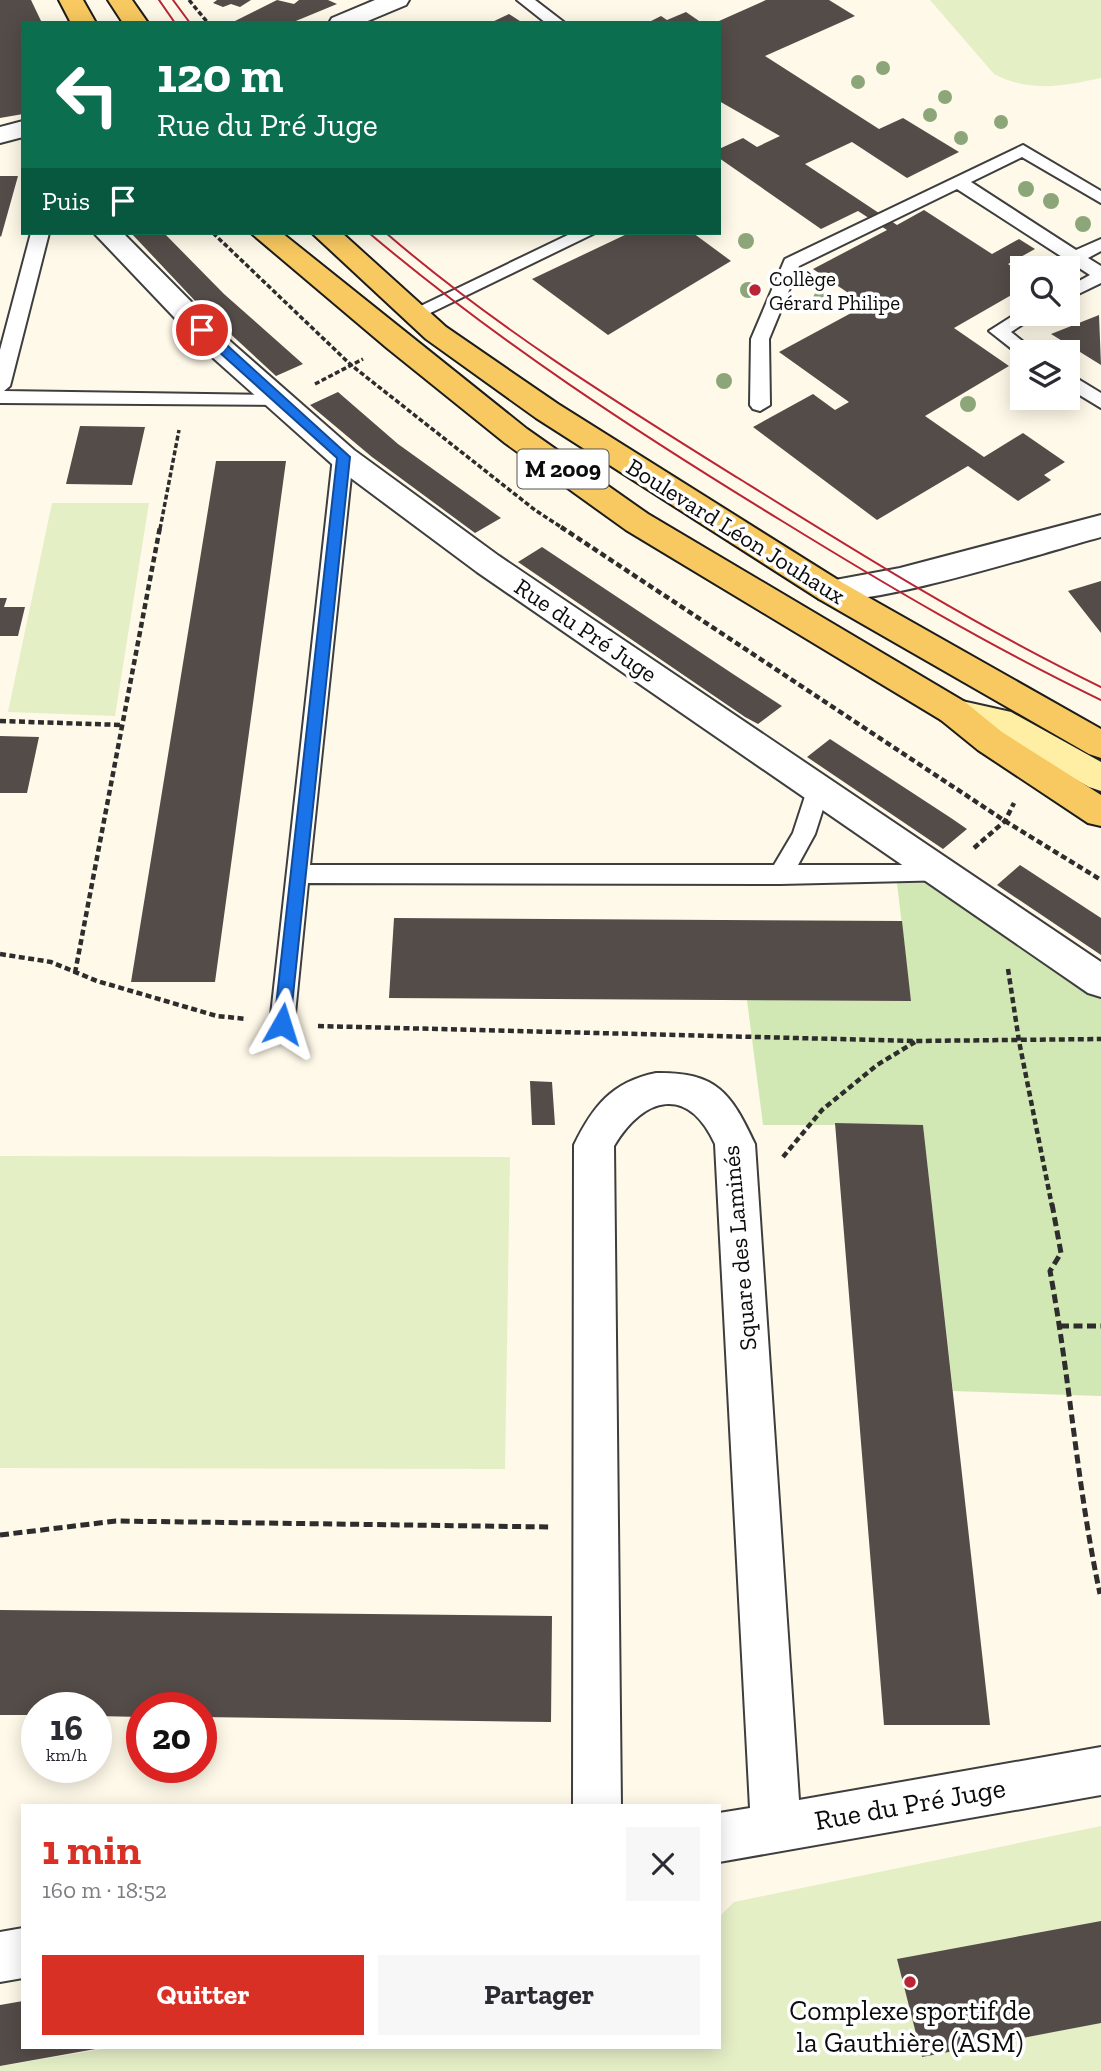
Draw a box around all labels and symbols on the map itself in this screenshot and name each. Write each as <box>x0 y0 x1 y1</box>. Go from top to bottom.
place label: Collège Gérard Philipe <box>769 266 900 315</box>
marker: Collège Gérard Philipe <box>747 282 763 298</box>
pin <box>172 300 232 360</box>
road number: M 2009 <box>518 449 608 489</box>
street label: Boulevard Léon Jouhaux <box>621 452 851 610</box>
street label: Rue du Pré Juge <box>509 572 663 688</box>
position arrow <box>245 987 319 1061</box>
street label: Square des Laminés <box>716 1144 762 1352</box>
speed limit sign: 20 <box>126 1692 217 1783</box>
street label: Rue du Pré Juge <box>812 1771 1008 1837</box>
marker: Complexe sportif de la Gauthière (ASM) <box>902 1974 918 1990</box>
place label: Complexe sportif de la Gauthière (ASM) <box>789 1994 1031 2059</box>

